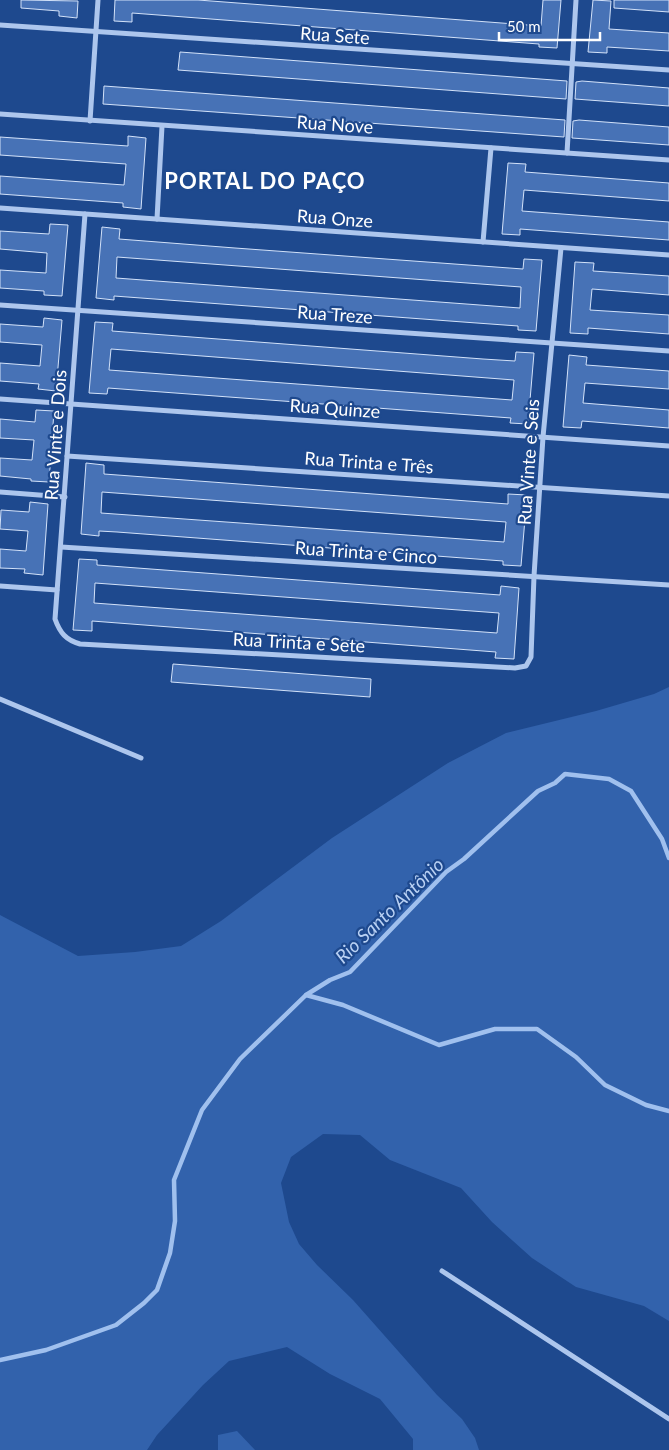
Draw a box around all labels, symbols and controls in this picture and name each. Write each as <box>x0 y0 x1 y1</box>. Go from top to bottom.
scale bar <box>499 10 600 42</box>
text: 50 m <box>507 17 541 35</box>
street label: Rua Sete <box>300 22 370 48</box>
street label: Rua Nove <box>296 110 374 138</box>
district label: PORTAL DO PAÇO <box>164 167 366 194</box>
street label: Rua Onze <box>296 204 374 232</box>
street label: Rua Treze <box>296 300 374 328</box>
street label: Rua Vinte e Dois <box>39 369 71 501</box>
street label: Rua Quinze <box>289 394 381 422</box>
street label: Rua Vinte e Seis <box>513 398 543 526</box>
street label: Rua Trinta e Três <box>304 447 434 477</box>
street label: Rua Trinta e Cinco <box>294 536 438 568</box>
street label: Rua Trinta e Sete <box>232 628 366 656</box>
water label: Rio Santo Antônio <box>330 852 448 968</box>

